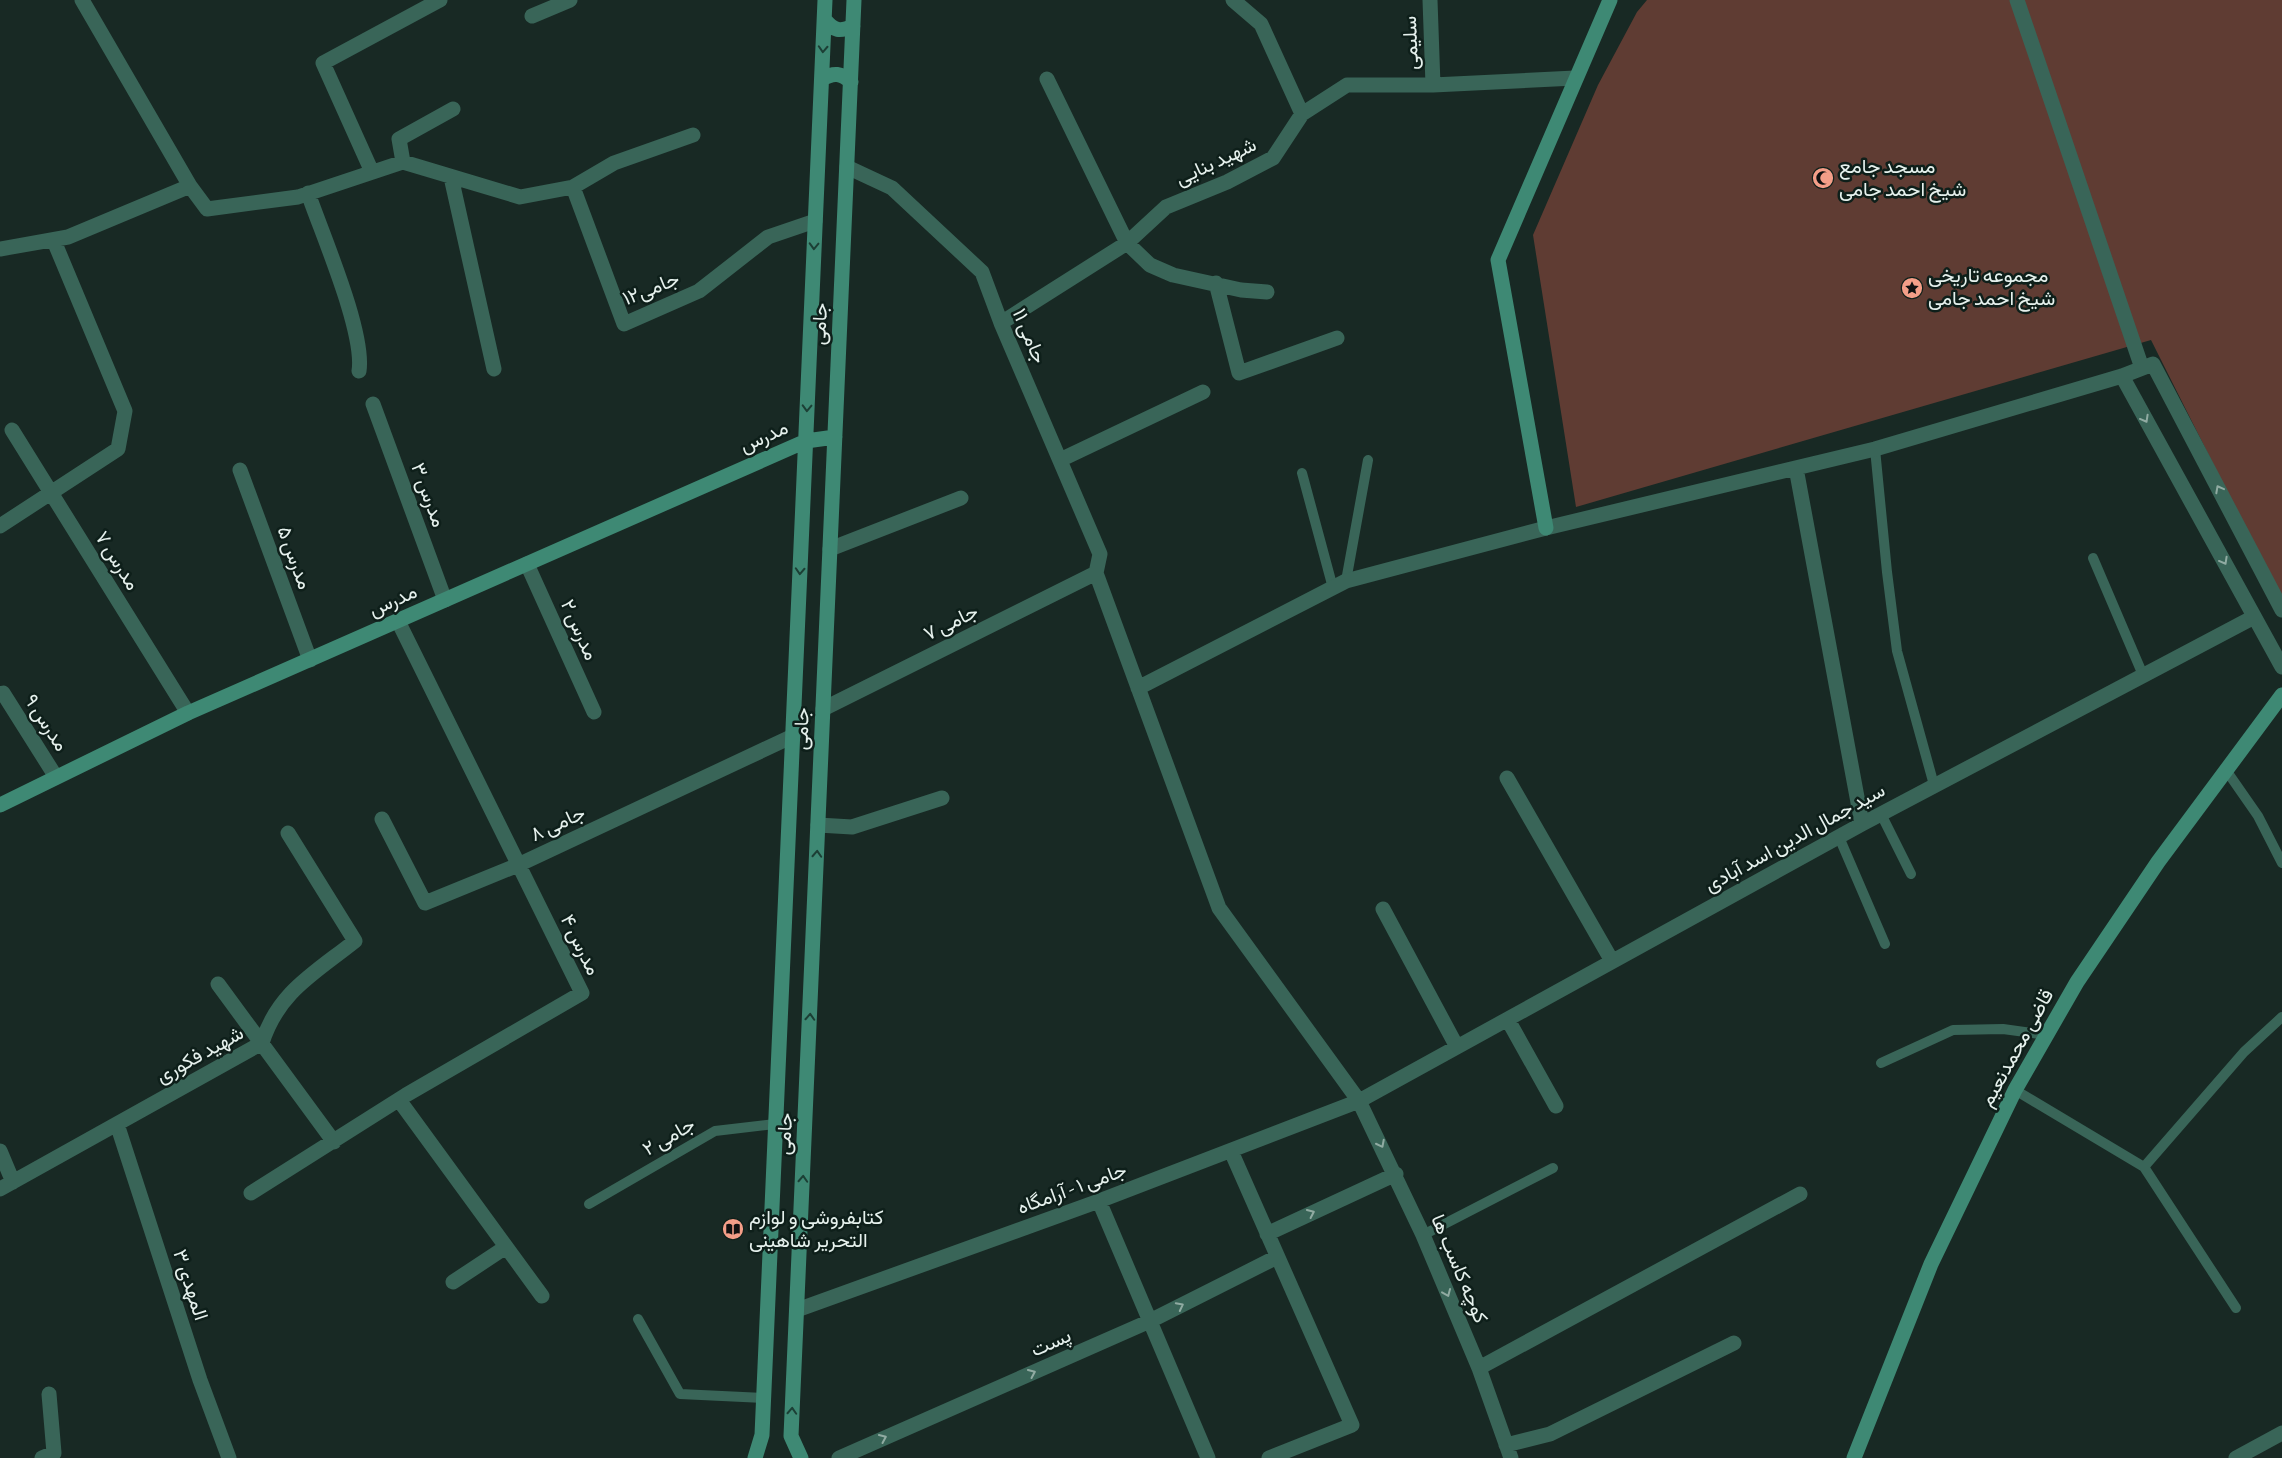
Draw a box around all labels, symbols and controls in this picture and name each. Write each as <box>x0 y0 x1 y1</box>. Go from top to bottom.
street label: سلیمی <box>1400 16 1423 70</box>
one-way arrow <box>818 45 829 53</box>
street label: شهید بنایی <box>1172 135 1260 191</box>
place label: مسجد جامع شیخ احمد جامی <box>1839 157 1966 203</box>
mosque icon: مسجد جامع شیخ احمد جامی <box>1811 166 1835 190</box>
one-way arrow <box>809 242 820 250</box>
place label: مجموعه تاریخی شیخ احمد جامی <box>1928 266 2055 312</box>
street label: جامی۱۲ <box>620 269 682 310</box>
place icon: مجموعه تاریخی شیخ احمد جامی <box>1900 276 1924 300</box>
street label: جامی <box>809 302 832 346</box>
street label: جامی ۱۱ <box>1008 306 1049 367</box>
one-way arrow <box>802 405 813 413</box>
one-way arrow <box>2139 413 2149 422</box>
street label: مدرس <box>737 418 792 458</box>
street label: مدرس ۳ <box>405 460 449 530</box>
one-way arrow <box>2215 486 2225 495</box>
street label: مدرس ۵ <box>272 524 315 593</box>
street label: مدرس ۷ <box>90 528 143 595</box>
one-way arrow <box>2217 556 2227 565</box>
one-way arrow <box>795 567 805 575</box>
street label: مدرس <box>366 582 421 622</box>
street label: مدرس ۲ <box>555 597 601 664</box>
street label: جامی ۷ <box>921 601 982 646</box>
street label: مدرس ۹ <box>19 691 72 756</box>
street label: جامی <box>791 707 814 751</box>
street label: سید جمال الدین اسد آبادی <box>1701 779 1889 897</box>
street label: جامی ۸ <box>528 803 589 846</box>
one-way arrow <box>812 850 822 858</box>
street label: مدرس ۴ <box>555 911 603 979</box>
street label: قاضی محمدنعیم <box>1977 986 2059 1111</box>
one-way arrow <box>804 1012 815 1020</box>
street label: شهید فکوری <box>153 1023 248 1089</box>
street label: جامی <box>774 1112 797 1156</box>
street label: جامی ۲ <box>640 1114 699 1161</box>
one-way arrow <box>1375 1139 1385 1148</box>
street label: جامی ۱ - آرامگاه <box>1014 1159 1130 1220</box>
one-way arrow <box>797 1175 808 1183</box>
place label: کتابفروشی و لوازم التحریر شاهینی <box>749 1208 884 1253</box>
one-way arrow <box>1306 1209 1315 1219</box>
street label: کوچه کاسب ها <box>1424 1212 1491 1327</box>
library icon: کتابفروشی و لوازم التحریر شاهینی <box>721 1217 745 1241</box>
street label: المهدی ۳ <box>167 1247 211 1323</box>
one-way arrow <box>1441 1288 1452 1297</box>
one-way arrow <box>1175 1302 1184 1312</box>
street label: پست <box>1028 1325 1075 1363</box>
one-way arrow <box>1027 1369 1036 1380</box>
one-way arrow <box>787 1407 798 1415</box>
one-way arrow <box>878 1434 887 1445</box>

